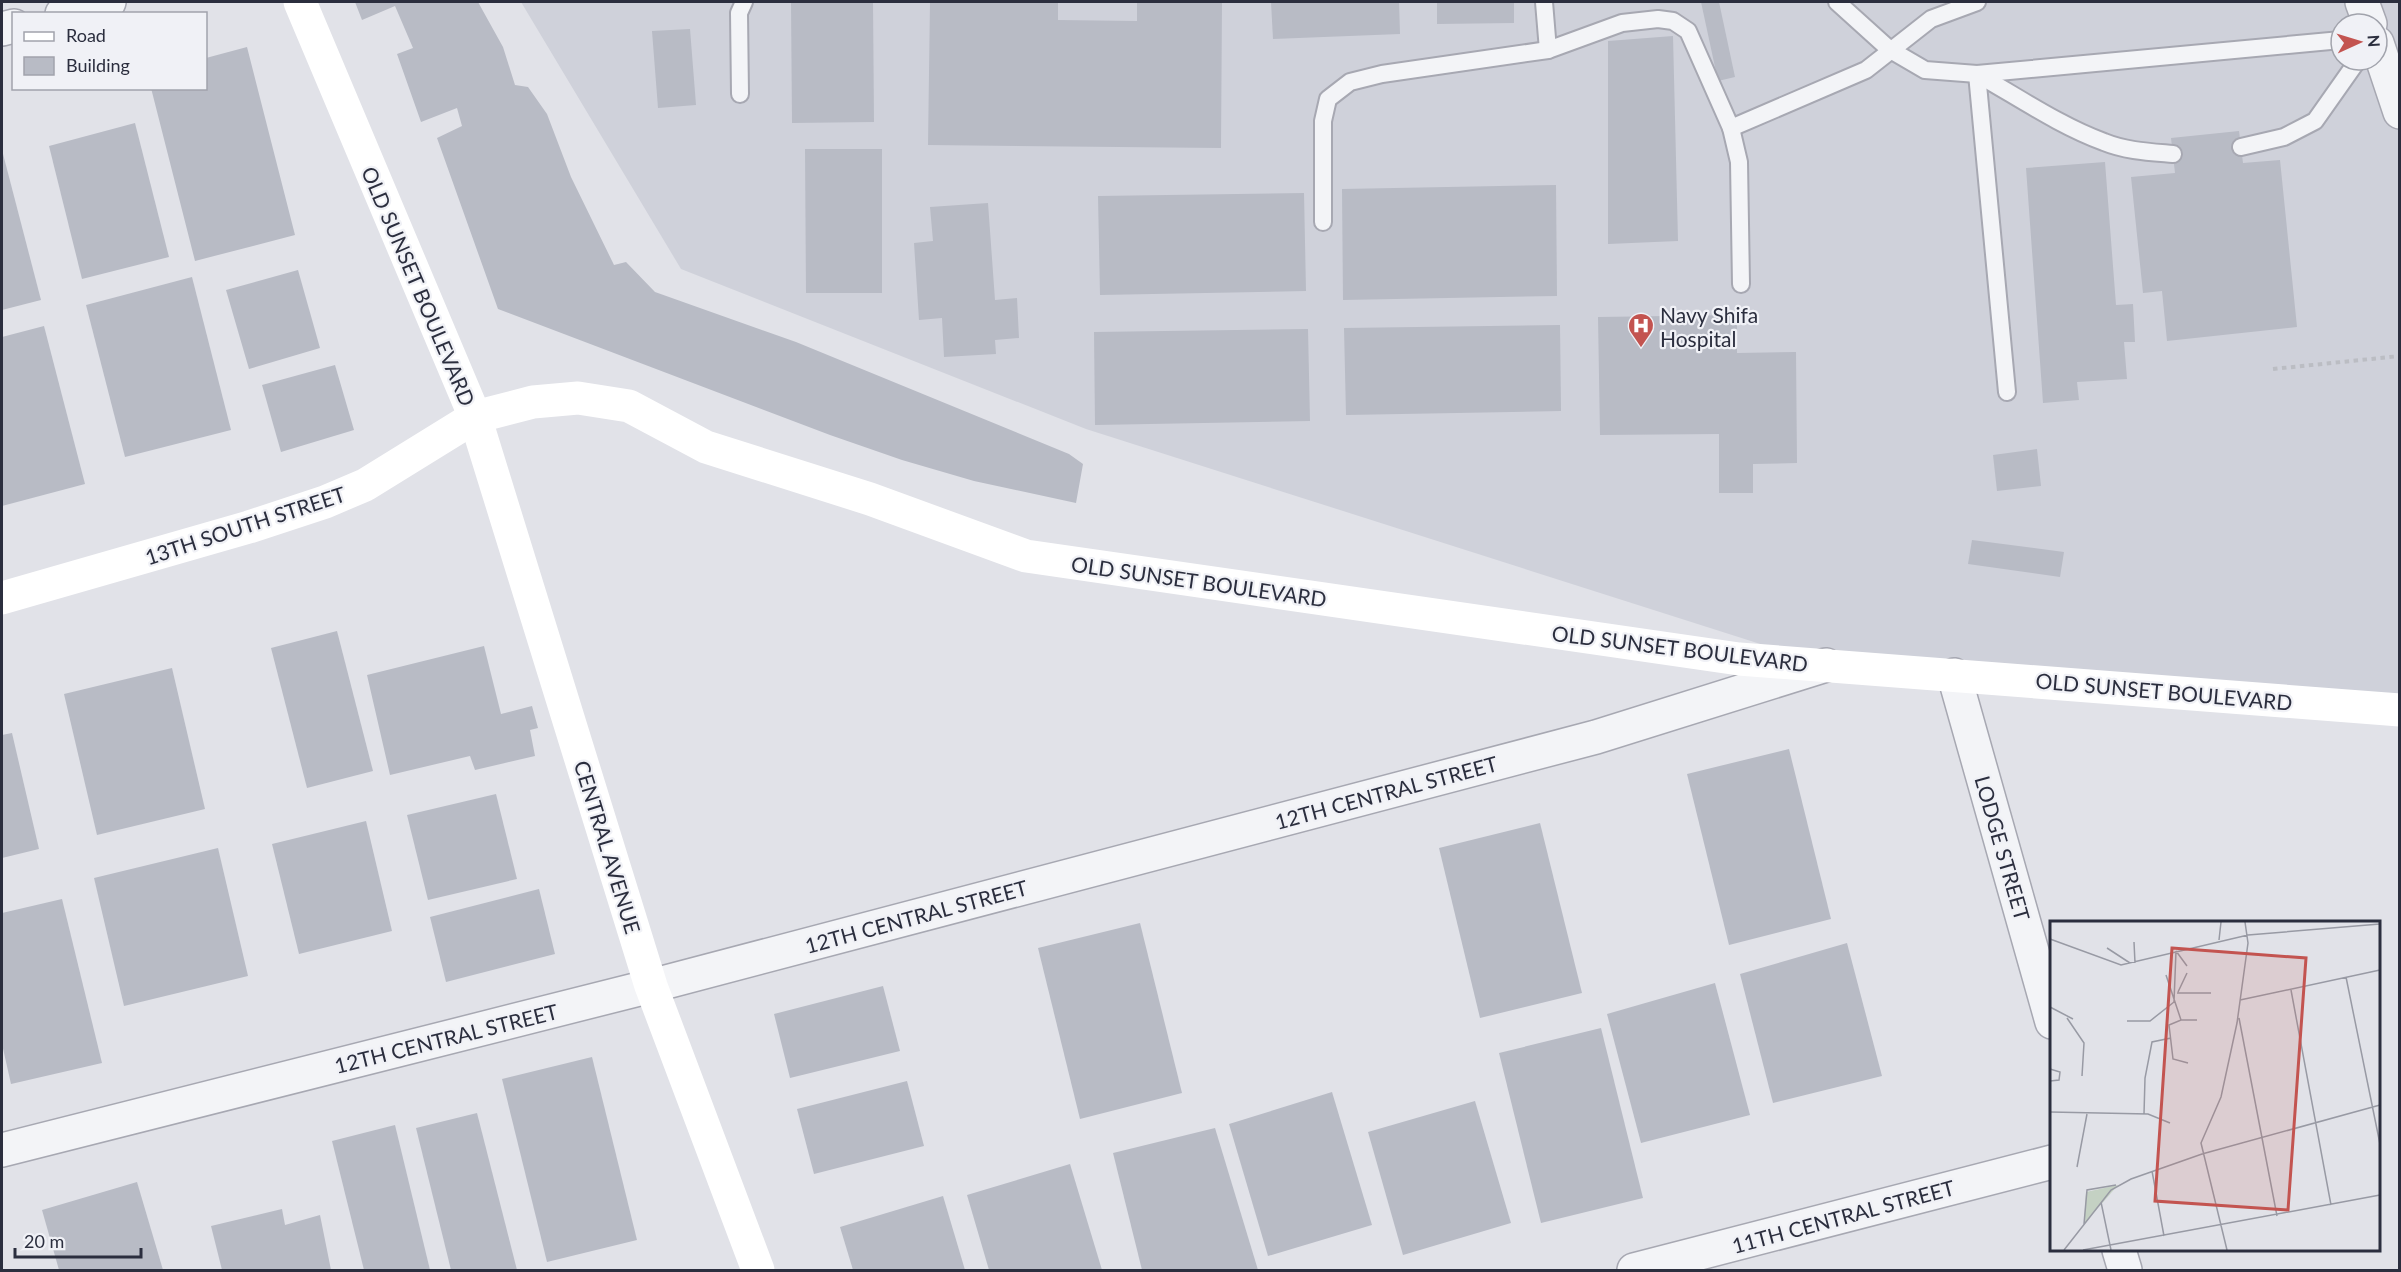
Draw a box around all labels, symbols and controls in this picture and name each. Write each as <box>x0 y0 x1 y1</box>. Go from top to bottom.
legend <box>12 12 207 90</box>
north arrow <box>2329 12 2389 72</box>
text: Road <box>66 24 106 46</box>
text: N <box>2365 34 2384 48</box>
text: Building <box>66 54 130 76</box>
street label: OLD SUNSET BOULEVARD <box>357 163 481 409</box>
place label: Navy Shifa Hospital <box>1660 302 1758 351</box>
hospital icon: Navy Shifa Hospital <box>1626 311 1656 349</box>
street label: 13TH SOUTH STREET <box>142 481 349 569</box>
street label: OLD SUNSET BOULEVARD <box>1070 551 1328 611</box>
street label: OLD SUNSET BOULEVARD <box>1551 620 1809 676</box>
street label: OLD SUNSET BOULEVARD <box>2035 667 2293 715</box>
street label: 12TH CENTRAL STREET <box>1272 750 1501 834</box>
street label: CENTRAL AVENUE <box>570 757 646 937</box>
street label: LODGE STREET <box>1970 773 2036 924</box>
street label: 12TH CENTRAL STREET <box>802 874 1031 958</box>
inset map <box>2050 921 2380 1251</box>
street label: 12TH CENTRAL STREET <box>332 998 561 1078</box>
street label: 11TH CENTRAL STREET <box>1729 1174 1958 1258</box>
scale bar <box>15 1221 141 1259</box>
text: 20 m <box>24 1230 64 1252</box>

